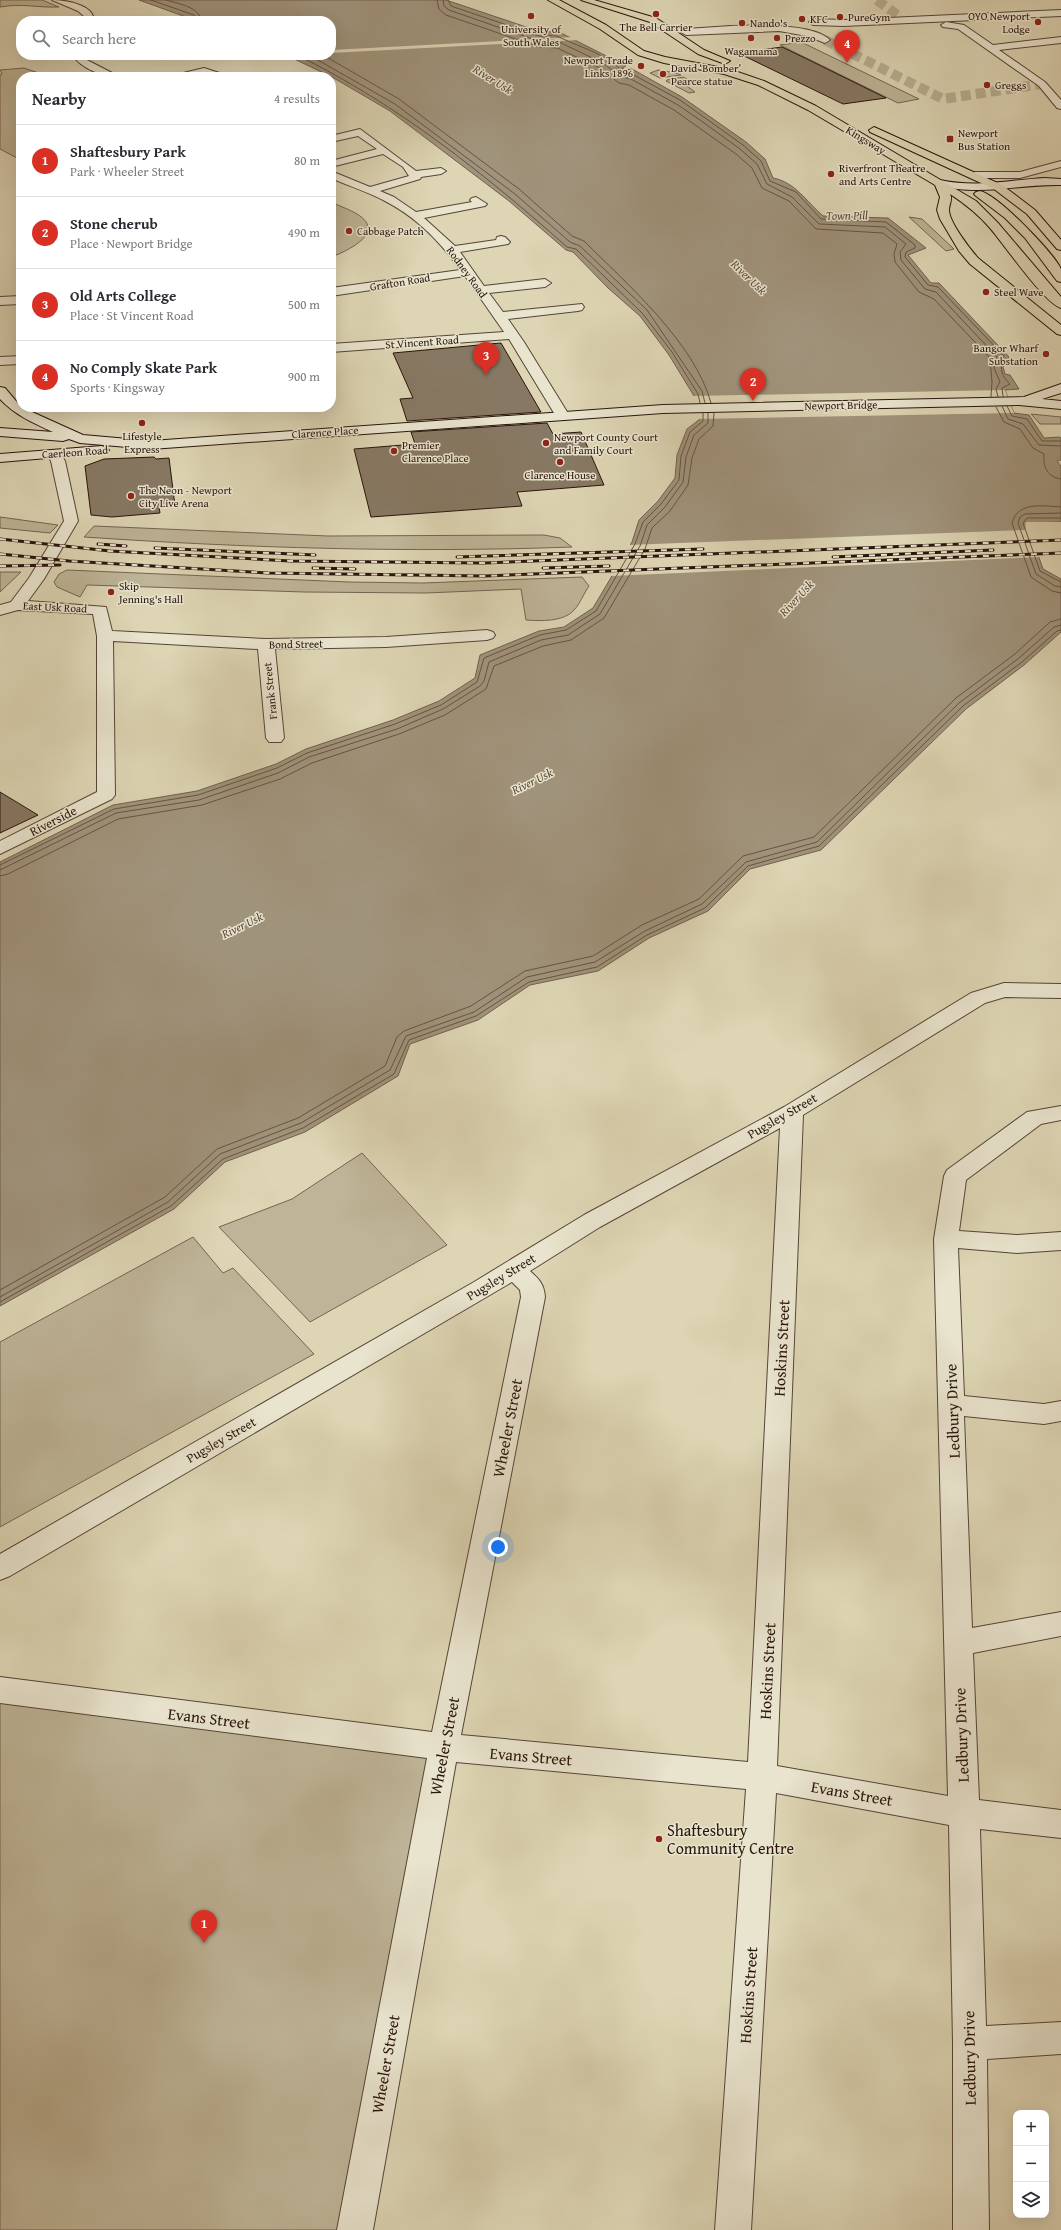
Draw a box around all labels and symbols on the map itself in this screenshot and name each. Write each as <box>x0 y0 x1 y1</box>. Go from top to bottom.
place label: OYO Newport Lodge <box>968 8 1030 37</box>
marker: The Bell Carrier <box>651 9 661 19</box>
place label: PureGym <box>848 9 890 25</box>
marker: University of South Wales <box>526 11 536 21</box>
place label: KFC <box>810 11 828 27</box>
marker: PureGym <box>835 12 845 22</box>
marker: KFC <box>797 14 807 24</box>
place label: Nando's <box>750 15 787 31</box>
marker: OYO Newport Lodge <box>1033 17 1043 27</box>
marker: Nando's <box>737 18 747 28</box>
place label: The Bell Carrier <box>620 19 693 35</box>
place label: University of South Wales <box>501 21 562 50</box>
place label: Prezzo <box>785 30 816 46</box>
pin: 4 <box>834 30 860 63</box>
marker: Wagamama <box>746 33 756 43</box>
marker: Prezzo <box>772 33 782 43</box>
place label: Wagamama <box>724 43 778 59</box>
place label: Newport Trade Links 1896 <box>564 52 633 81</box>
water label: River Usk <box>469 60 516 98</box>
place label: David ‘Bomber’ Pearce statue <box>671 60 741 89</box>
marker: Newport Trade Links 1896 <box>636 61 646 71</box>
marker: David ‘Bomber’ Pearce statue <box>658 69 668 79</box>
place label: Greggs <box>995 77 1026 93</box>
marker: Greggs <box>982 80 992 90</box>
street label: Kingsway <box>843 122 889 158</box>
place label: Newport Bus Station <box>958 125 1011 154</box>
marker: Newport Bus Station <box>945 134 955 144</box>
place label: Riverfront Theatre and Arts Centre <box>839 160 925 189</box>
marker: Riverfront Theatre and Arts Centre <box>826 169 836 179</box>
water label: Town Pill <box>826 206 868 224</box>
place label: Cabbage Patch <box>357 223 425 239</box>
marker: Cabbage Patch <box>344 226 354 236</box>
street label: Rodney Road <box>443 243 491 301</box>
water label: River Usk <box>727 255 771 299</box>
street label: Grafton Road <box>369 269 431 295</box>
place label: Steel Wave <box>994 284 1043 300</box>
marker: Steel Wave <box>981 287 991 297</box>
street label: St Vincent Road <box>385 331 459 353</box>
place label: Bangor Wharf Substation <box>974 340 1039 369</box>
pin: 3 <box>473 342 499 375</box>
marker: Bangor Wharf Substation <box>1041 349 1051 359</box>
pin: 2 <box>740 368 766 401</box>
street label: Newport Bridge <box>804 396 878 414</box>
marker: Lifestyle Express <box>137 418 147 428</box>
street label: Clarence Place <box>291 422 359 442</box>
place label: Lifestyle Express <box>122 428 162 457</box>
place label: Newport County Court and Family Court <box>554 429 658 458</box>
place label: Premier Clarence Place <box>402 437 469 466</box>
marker: Newport County Court and Family Court <box>541 438 551 448</box>
street label: Caerleon Road <box>41 442 109 462</box>
marker: Premier Clarence Place <box>389 446 399 456</box>
marker: Clarence House <box>555 457 565 467</box>
place label: Clarence House <box>525 467 595 483</box>
place label: The Neon - Newport City Live Arena <box>139 482 232 511</box>
marker: The Neon - Newport City Live Arena <box>126 491 136 501</box>
water label: River Usk <box>774 576 817 620</box>
place label: Skip Jenning's Hall <box>117 578 183 607</box>
marker: Skip Jenning's Hall <box>106 587 116 597</box>
street label: East Usk Road <box>23 597 88 617</box>
street label: Bond Street <box>269 636 323 652</box>
street label: Frank Street <box>259 662 281 720</box>
water label: River Usk <box>508 764 556 799</box>
street label: Riverside <box>26 801 80 841</box>
water label: River Usk <box>218 908 266 943</box>
street label: Pugsley Street <box>744 1088 821 1144</box>
street label: Pugsley Street <box>463 1249 540 1305</box>
street label: Hoskins Street <box>766 1299 796 1397</box>
street label: Ledbury Drive <box>938 1363 966 1459</box>
street label: Wheeler Street <box>486 1376 528 1479</box>
street label: Pugsley Street <box>183 1412 260 1468</box>
your location <box>488 1537 508 1557</box>
street label: Hoskins Street <box>752 1622 782 1720</box>
street label: Ledbury Drive <box>947 1687 975 1783</box>
street label: Wheeler Street <box>423 1694 465 1797</box>
street label: Evans Street <box>167 1701 252 1735</box>
street label: Evans Street <box>489 1740 574 1772</box>
street label: Evans Street <box>809 1774 895 1812</box>
place label: Shaftesbury Community Centre <box>667 1818 794 1860</box>
marker: Shaftesbury Community Centre <box>654 1834 664 1844</box>
pin: 1 <box>191 1910 217 1943</box>
street label: Hoskins Street <box>733 1945 763 2044</box>
street label: Ledbury Drive <box>956 2010 982 2106</box>
street label: Wheeler Street <box>364 2012 406 2115</box>

